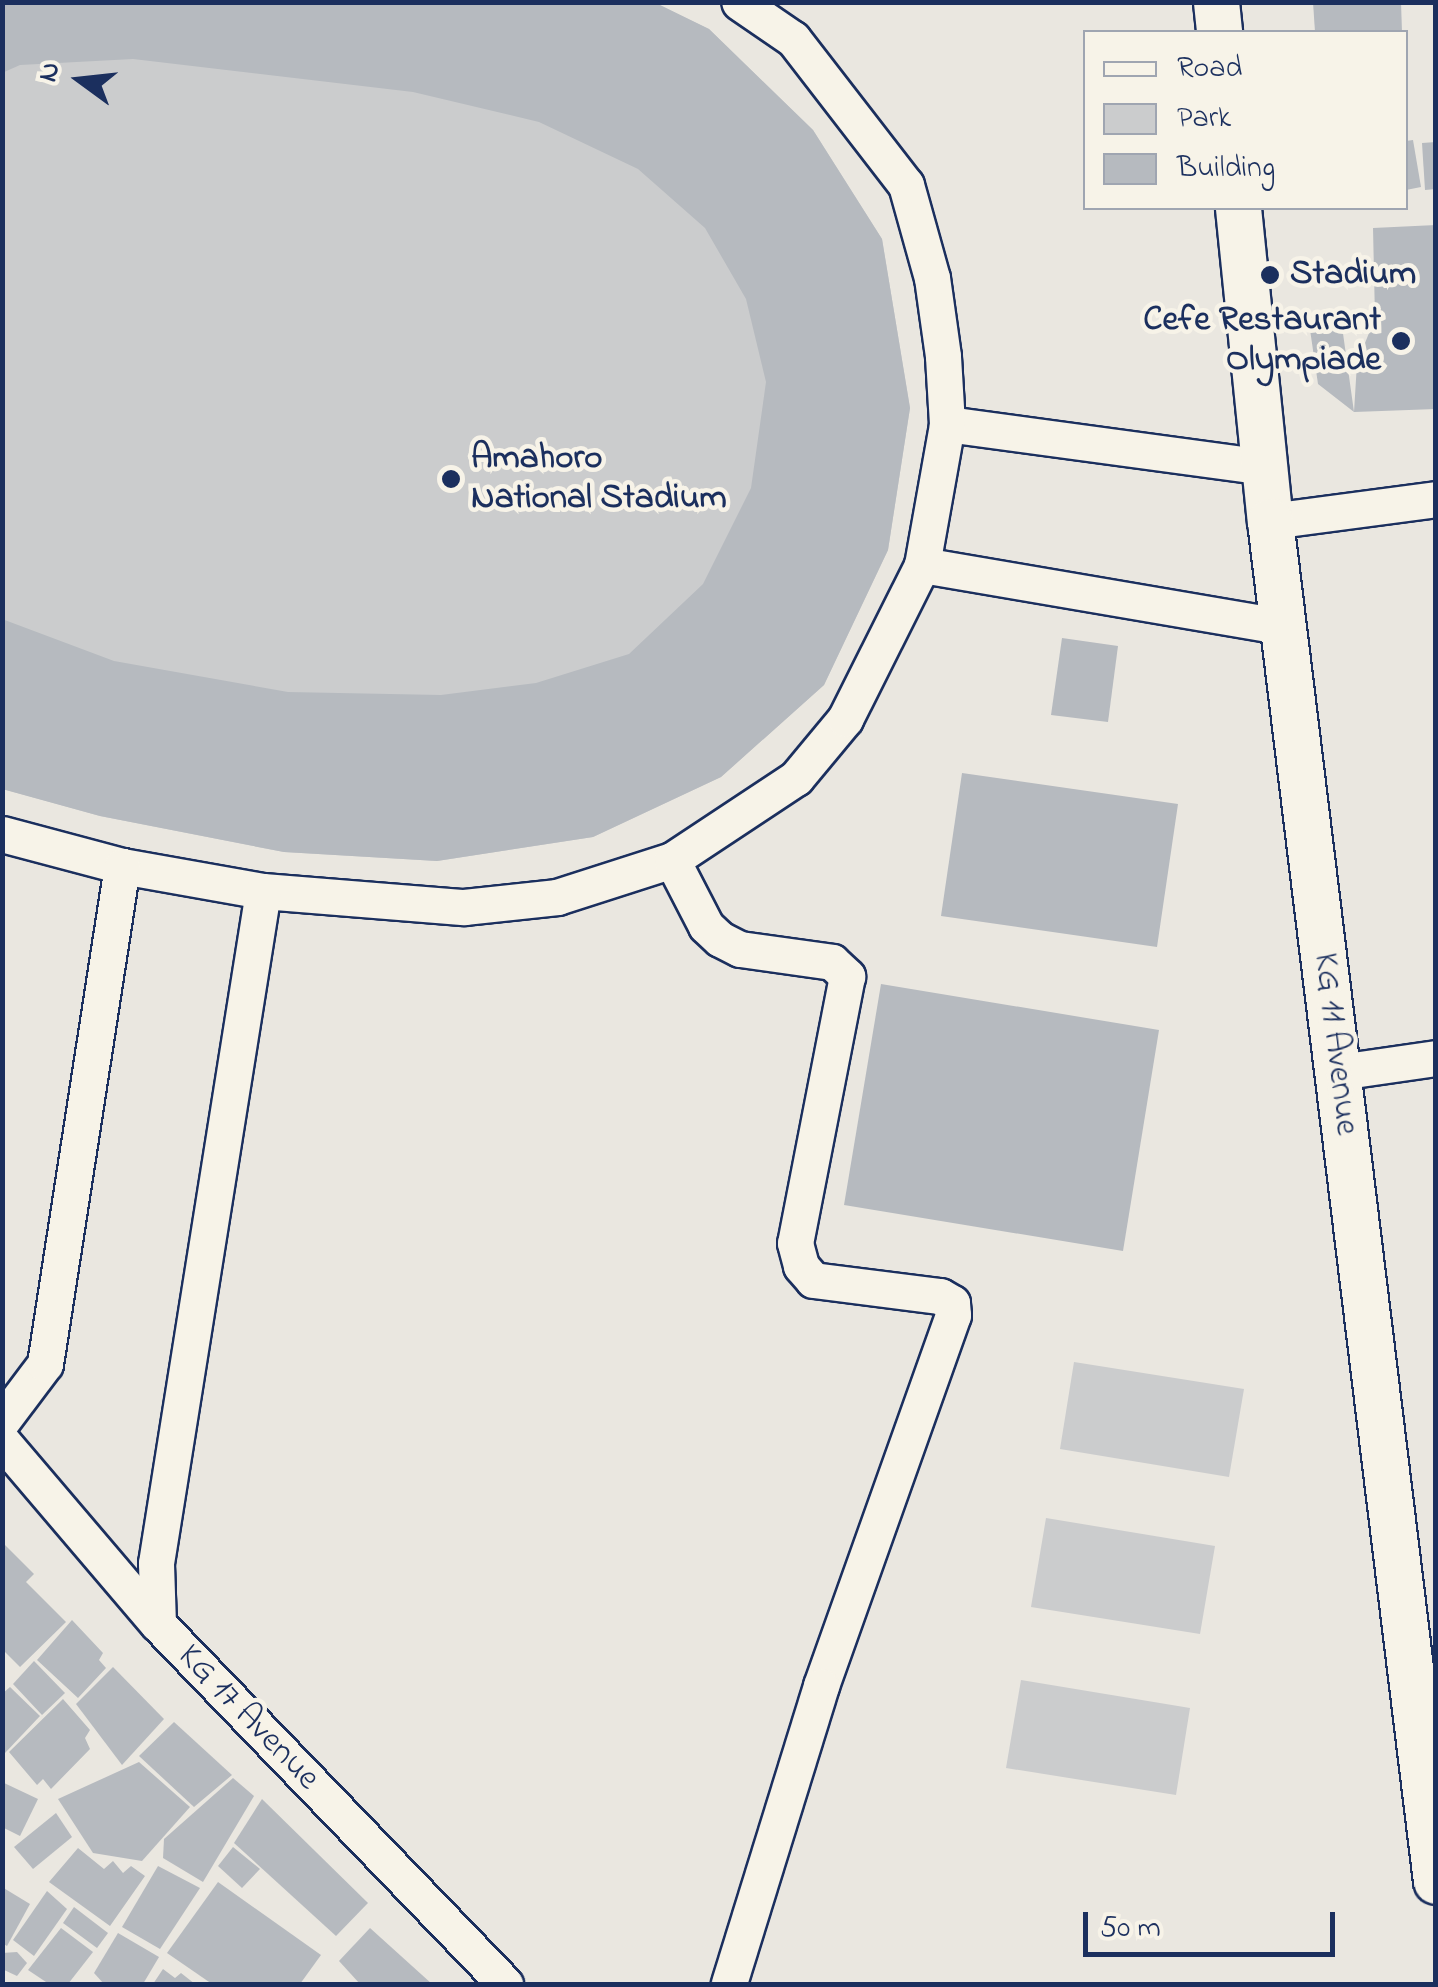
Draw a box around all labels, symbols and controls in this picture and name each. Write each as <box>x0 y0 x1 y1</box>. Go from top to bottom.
north arrow <box>30 30 130 130</box>
legend <box>1083 30 1408 210</box>
text: Road <box>1177 47 1242 91</box>
text: N <box>28 58 73 87</box>
text: Park <box>1177 97 1231 141</box>
text: Building <box>1177 147 1275 191</box>
place label: Stadium <box>1290 254 1416 296</box>
marker: Stadium <box>1259 264 1281 286</box>
place label: Cefe Restaurant Olympiade <box>1143 300 1381 382</box>
marker: Cefe Restaurant Olympiade <box>1390 330 1412 352</box>
place label: Amahoro National Stadium <box>471 438 727 520</box>
marker: Amahoro National Stadium <box>440 468 462 490</box>
street label: KG 11 Avenue <box>1303 950 1367 1138</box>
street label: KG 17 Avenue <box>168 1636 328 1800</box>
scale bar <box>1088 1892 1340 1954</box>
text: 50 m <box>1100 1907 1161 1951</box>

